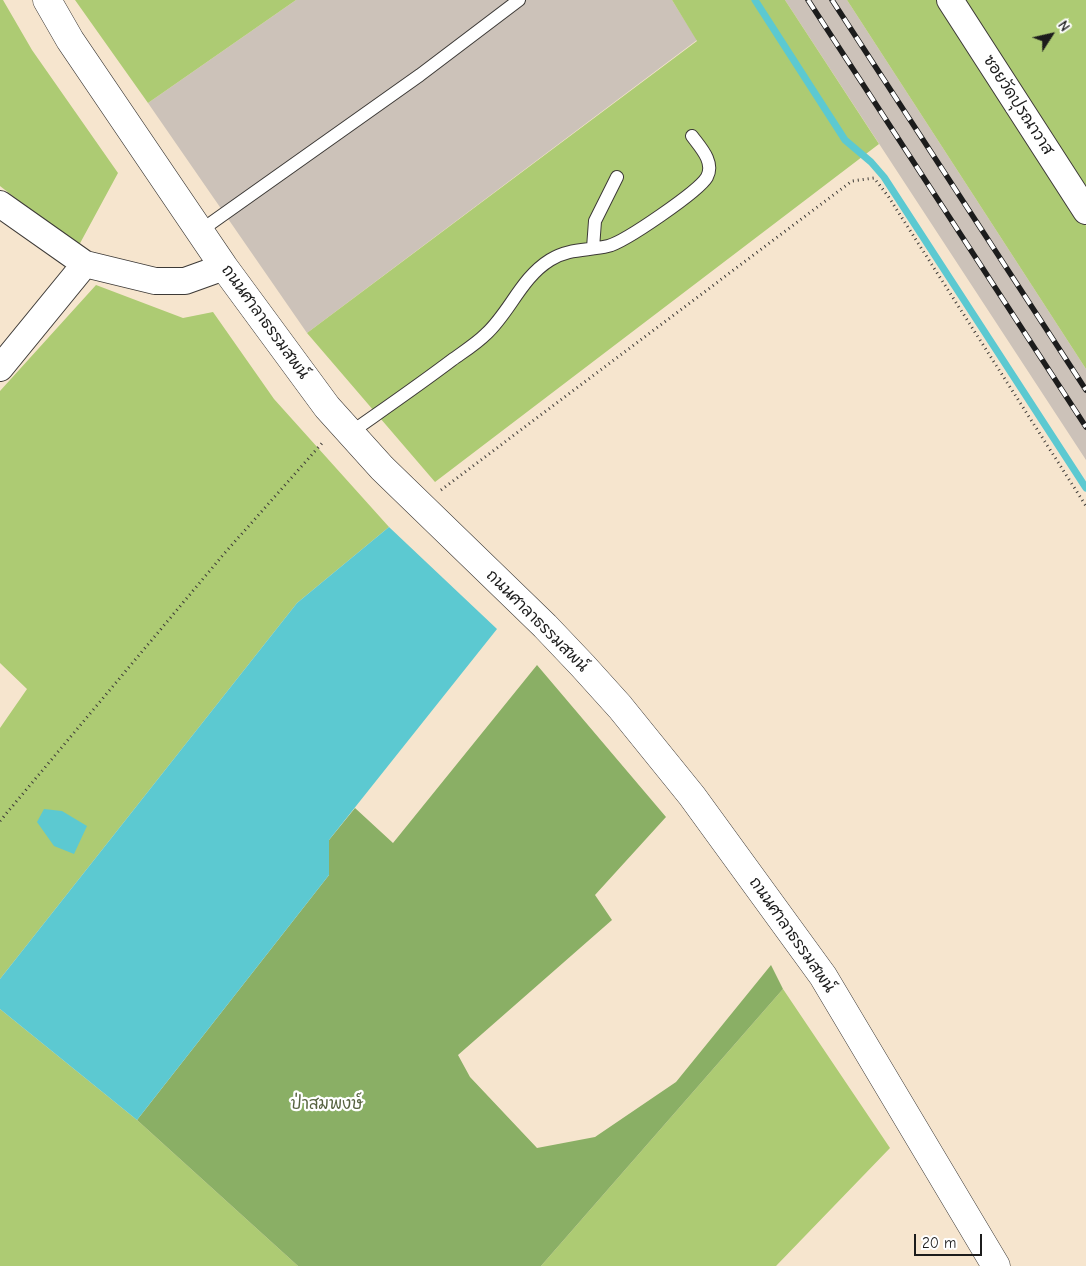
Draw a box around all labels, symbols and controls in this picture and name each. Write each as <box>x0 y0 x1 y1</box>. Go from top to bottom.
north arrow <box>1026 10 1076 60</box>
text: N <box>1054 17 1073 35</box>
street label: ซอยวัดปุรณาวาส <box>979 52 1057 158</box>
street label: ถนนศาลาธรรมสพน์ <box>217 261 313 383</box>
street label: ถนนศาลาธรรมสพน์ <box>482 566 592 676</box>
street label: ถนนศาลาธรรมสพน์ <box>745 874 839 996</box>
park label: ป่าสมพงษ์ <box>291 1094 363 1114</box>
scale bar <box>916 1224 984 1256</box>
text: 20 m <box>922 1234 956 1252</box>

